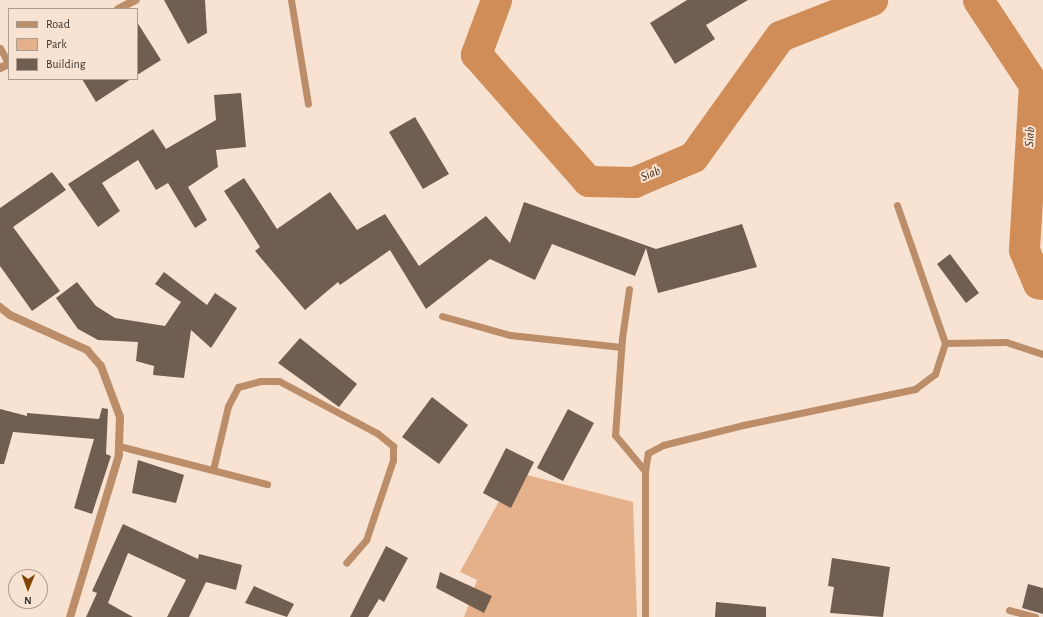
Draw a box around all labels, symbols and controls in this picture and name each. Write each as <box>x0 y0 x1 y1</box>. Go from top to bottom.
legend <box>8 8 138 80</box>
text: Road <box>46 18 70 30</box>
text: Park <box>46 38 67 50</box>
text: Building <box>46 58 86 70</box>
water label: Siab <box>1023 127 1039 147</box>
water label: Siab <box>639 164 663 186</box>
north arrow <box>8 569 48 609</box>
text: N <box>24 595 32 606</box>

